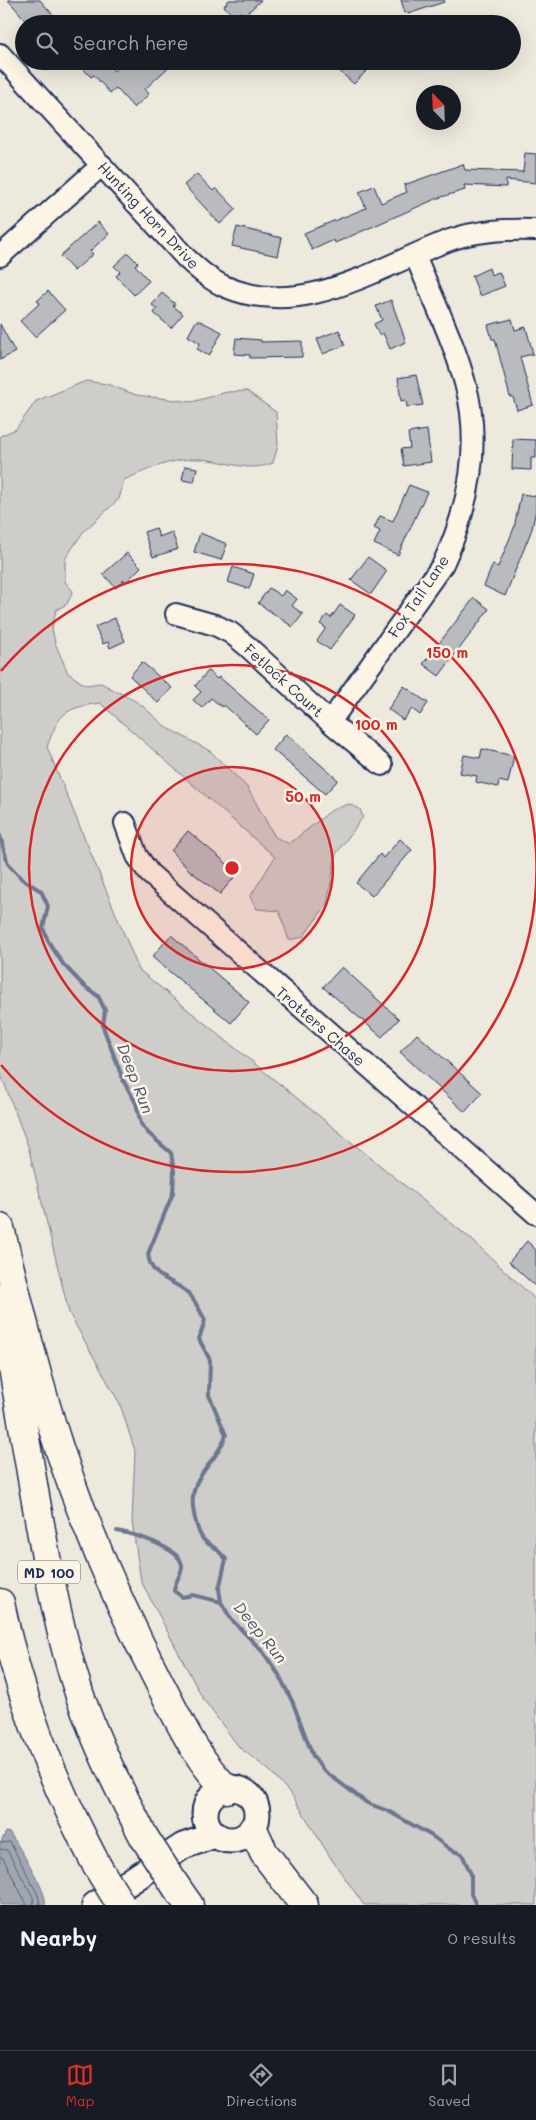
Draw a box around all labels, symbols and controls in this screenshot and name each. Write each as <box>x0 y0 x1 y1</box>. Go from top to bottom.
search box <box>15 15 521 70</box>
icon: search <box>33 29 61 57</box>
text: Search here <box>73 30 189 55</box>
north arrow <box>416 85 461 130</box>
street label: Hunting Horn Drive <box>94 157 204 273</box>
street label: Fox Tail Lane <box>383 551 453 641</box>
street label: Fetlock Court <box>240 639 328 721</box>
text: 150 m <box>426 642 468 662</box>
text: 100 m <box>354 714 398 734</box>
text: 50 m <box>285 786 321 806</box>
centre of rings <box>223 859 241 877</box>
street label: Trotters Chase <box>272 982 370 1070</box>
water label: Deep Run <box>113 1040 159 1116</box>
road number: MD 100 <box>18 1560 80 1584</box>
water label: Deep Run <box>230 1597 292 1667</box>
text: Nearby <box>20 1924 97 1951</box>
text: 0 results <box>448 1927 516 1948</box>
tab: Map <box>66 2061 94 2110</box>
tab: Directions <box>226 2061 297 2110</box>
tab: Saved <box>429 2061 470 2110</box>

